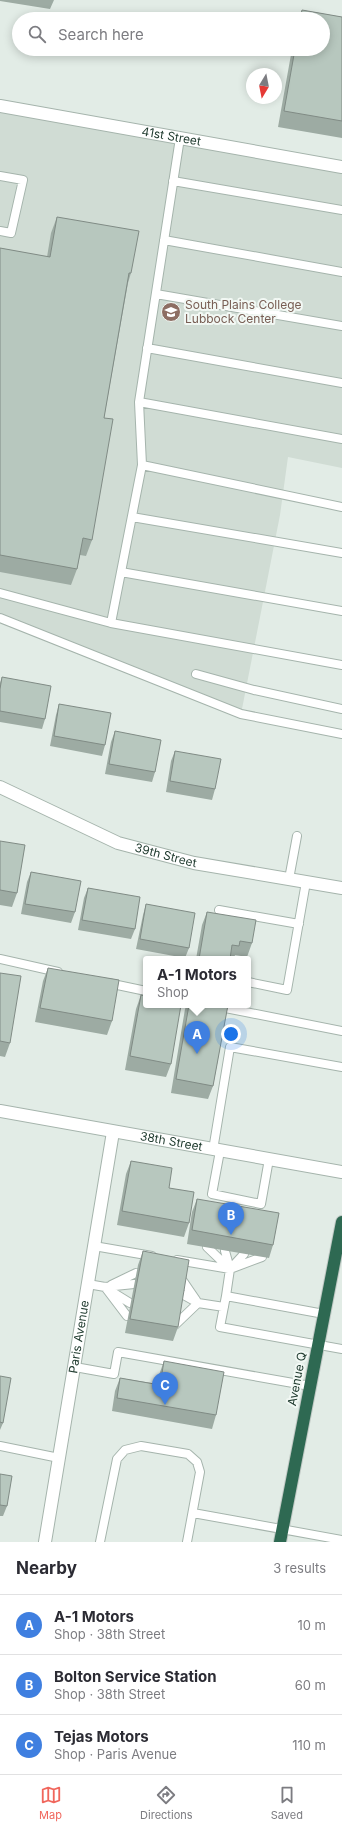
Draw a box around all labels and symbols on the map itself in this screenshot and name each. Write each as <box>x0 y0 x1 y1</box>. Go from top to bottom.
north arrow <box>246 68 282 104</box>
street label: 41st Street <box>141 123 202 149</box>
place label: South Plains College Lubbock Center <box>185 297 302 326</box>
school or university icon: South Plains College Lubbock Center <box>160 301 182 323</box>
street label: 39th Street <box>133 840 198 870</box>
pin: A <box>184 1021 210 1054</box>
your location <box>221 1024 241 1044</box>
street label: 38th Street <box>139 1128 204 1154</box>
pin: B <box>218 1202 244 1235</box>
street label: Paris Avenue <box>65 1299 92 1374</box>
street label: Avenue Q <box>284 1351 309 1407</box>
pin: C <box>152 1372 178 1405</box>

